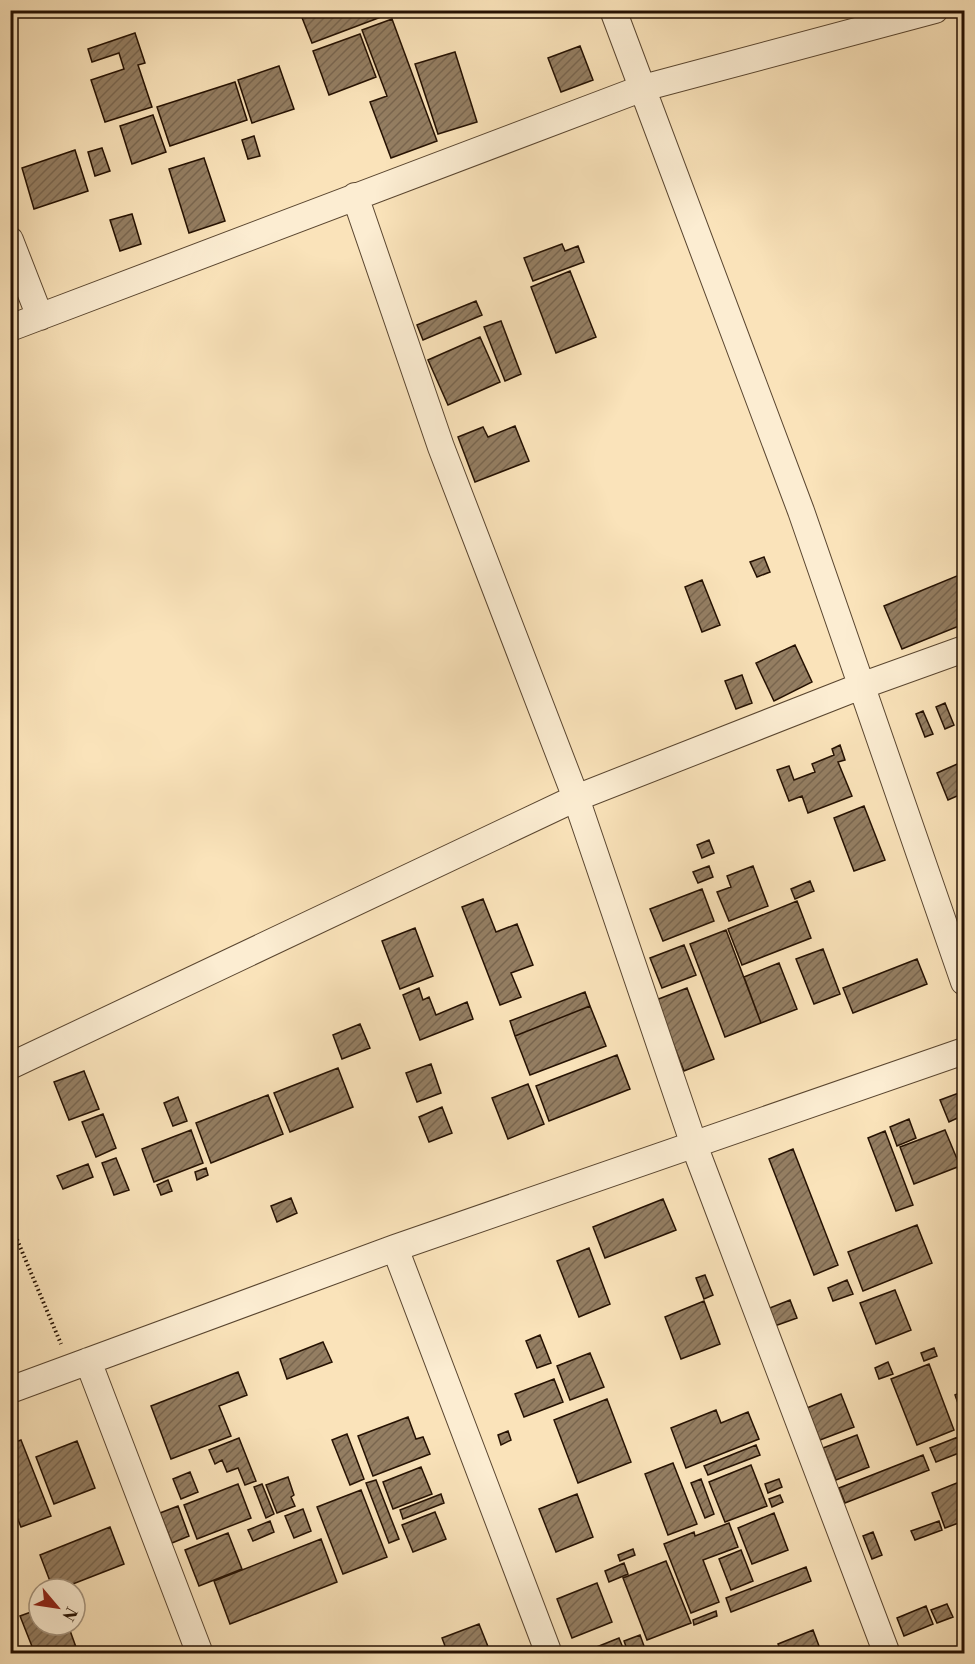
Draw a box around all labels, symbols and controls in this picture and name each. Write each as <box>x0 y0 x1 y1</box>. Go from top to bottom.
north arrow <box>27 1577 87 1637</box>
text: N <box>57 1603 81 1624</box>

